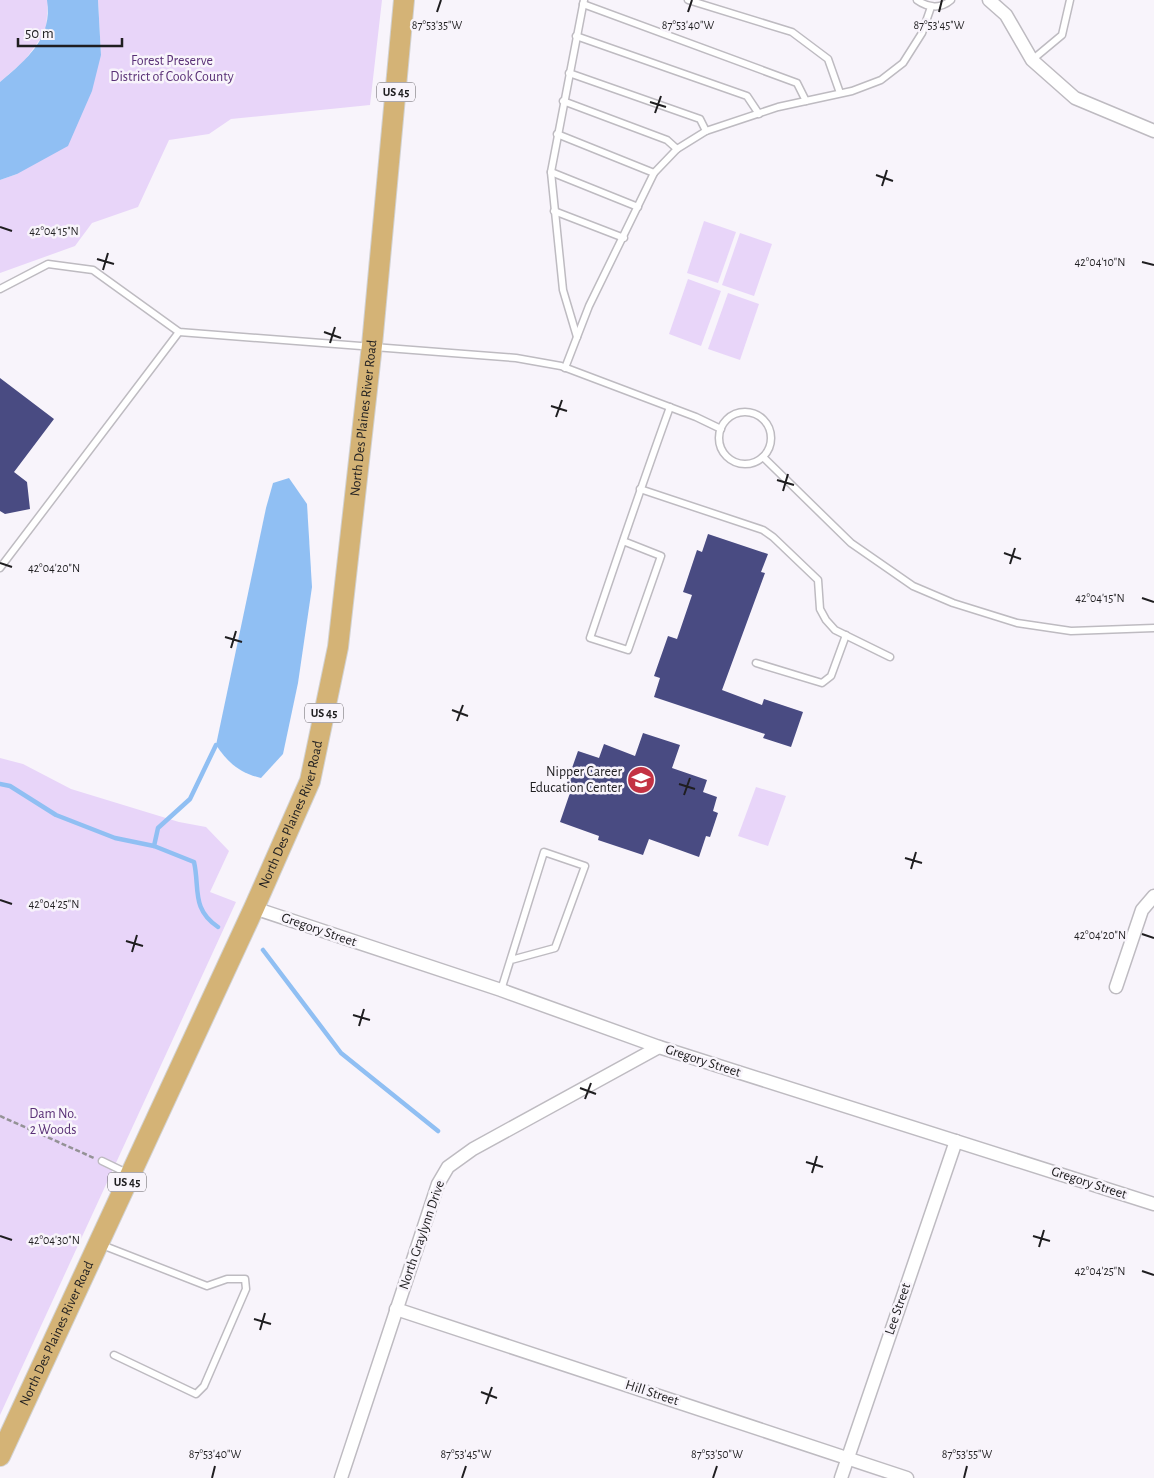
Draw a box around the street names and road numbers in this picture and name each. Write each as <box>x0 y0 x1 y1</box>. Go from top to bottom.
road number: US 45 <box>377 82 415 101</box>
street label: North Des Plaines River Road <box>348 339 379 497</box>
road number: US 45 <box>305 704 343 722</box>
street label: North Des Plaines River Road <box>257 739 325 890</box>
street label: Gregory Street <box>280 911 359 950</box>
street label: Gregory Street <box>664 1042 743 1080</box>
street label: Gregory Street <box>1050 1164 1129 1202</box>
road number: US 45 <box>108 1172 146 1192</box>
street label: North Graylynn Drive <box>397 1179 447 1291</box>
street label: North Des Plaines River Road <box>17 1259 96 1408</box>
street label: Lee Street <box>883 1281 914 1337</box>
street label: Hill Street <box>624 1378 681 1408</box>

